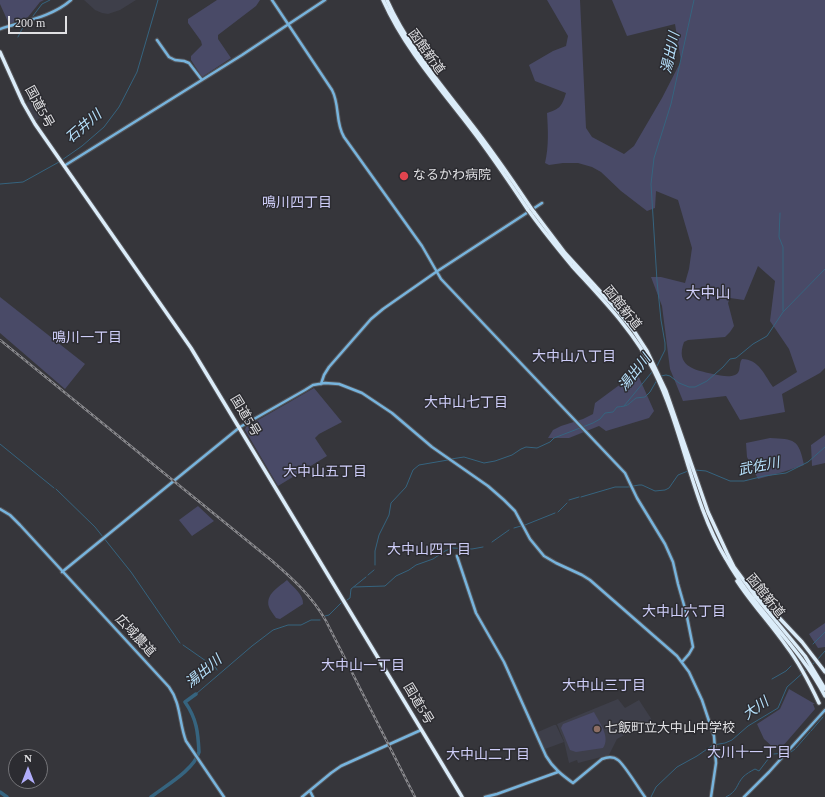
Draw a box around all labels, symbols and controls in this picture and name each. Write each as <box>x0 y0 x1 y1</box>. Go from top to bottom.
scale bar <box>10 8 69 34</box>
text: 200 m <box>15 16 45 30</box>
street label: 函館新道 <box>404 26 448 78</box>
water label: 湯出川 <box>658 31 684 75</box>
street label: 国道5号 <box>21 83 57 131</box>
water label: 石井川 <box>63 107 105 147</box>
place label: なるかわ病院 <box>413 168 491 184</box>
marker: なるかわ病院 <box>398 170 410 182</box>
district label: 鳴川四丁目 <box>262 195 332 211</box>
street label: 函館新道 <box>600 283 644 333</box>
district label: 大中山 <box>686 285 730 303</box>
district label: 鳴川一丁目 <box>52 330 122 346</box>
district label: 大中山八丁目 <box>532 349 616 365</box>
water label: 湯出川 <box>615 351 655 395</box>
street label: 国道5号 <box>227 392 263 440</box>
district label: 大中山七丁目 <box>424 395 508 411</box>
water label: 武佐川 <box>737 455 781 479</box>
district label: 大中山五丁目 <box>283 464 367 480</box>
district label: 大中山四丁目 <box>387 542 471 558</box>
street label: 函館新道 <box>743 571 787 621</box>
district label: 大中山六丁目 <box>642 604 726 620</box>
street label: 広域農道 <box>112 612 158 660</box>
water label: 湯出川 <box>183 652 225 692</box>
district label: 大中山一丁目 <box>321 658 405 674</box>
district label: 大中山三丁目 <box>562 678 646 694</box>
street label: 国道5号 <box>400 680 436 728</box>
water label: 大川 <box>740 694 772 724</box>
place label: 七飯町立大中山中学校 <box>605 721 735 737</box>
marker: 七飯町立大中山中学校 <box>592 724 602 734</box>
district label: 大川十一丁目 <box>707 745 791 761</box>
district label: 大中山二丁目 <box>446 747 530 763</box>
north arrow <box>8 749 48 789</box>
text: N <box>24 752 32 764</box>

